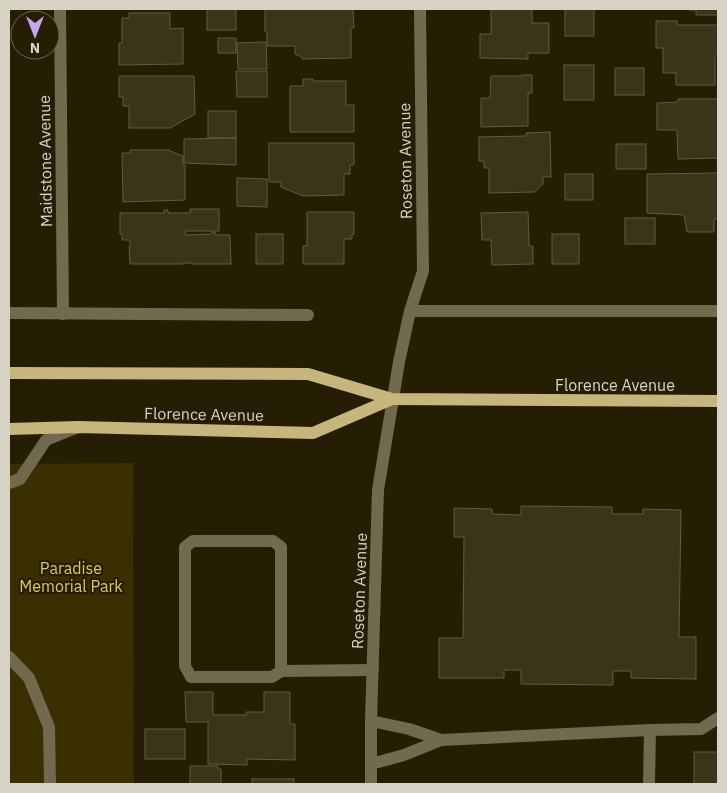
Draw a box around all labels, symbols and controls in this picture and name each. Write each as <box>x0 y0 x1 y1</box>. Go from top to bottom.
north arrow <box>10 10 60 60</box>
text: N <box>30 39 40 57</box>
street label: Maidstone Avenue <box>34 95 56 227</box>
street label: Roseton Avenue <box>394 102 416 219</box>
street label: Florence Avenue <box>555 375 675 395</box>
street label: Florence Avenue <box>144 403 264 425</box>
street label: Roseton Avenue <box>347 532 371 649</box>
park label: Paradise Memorial Park <box>19 558 123 596</box>

